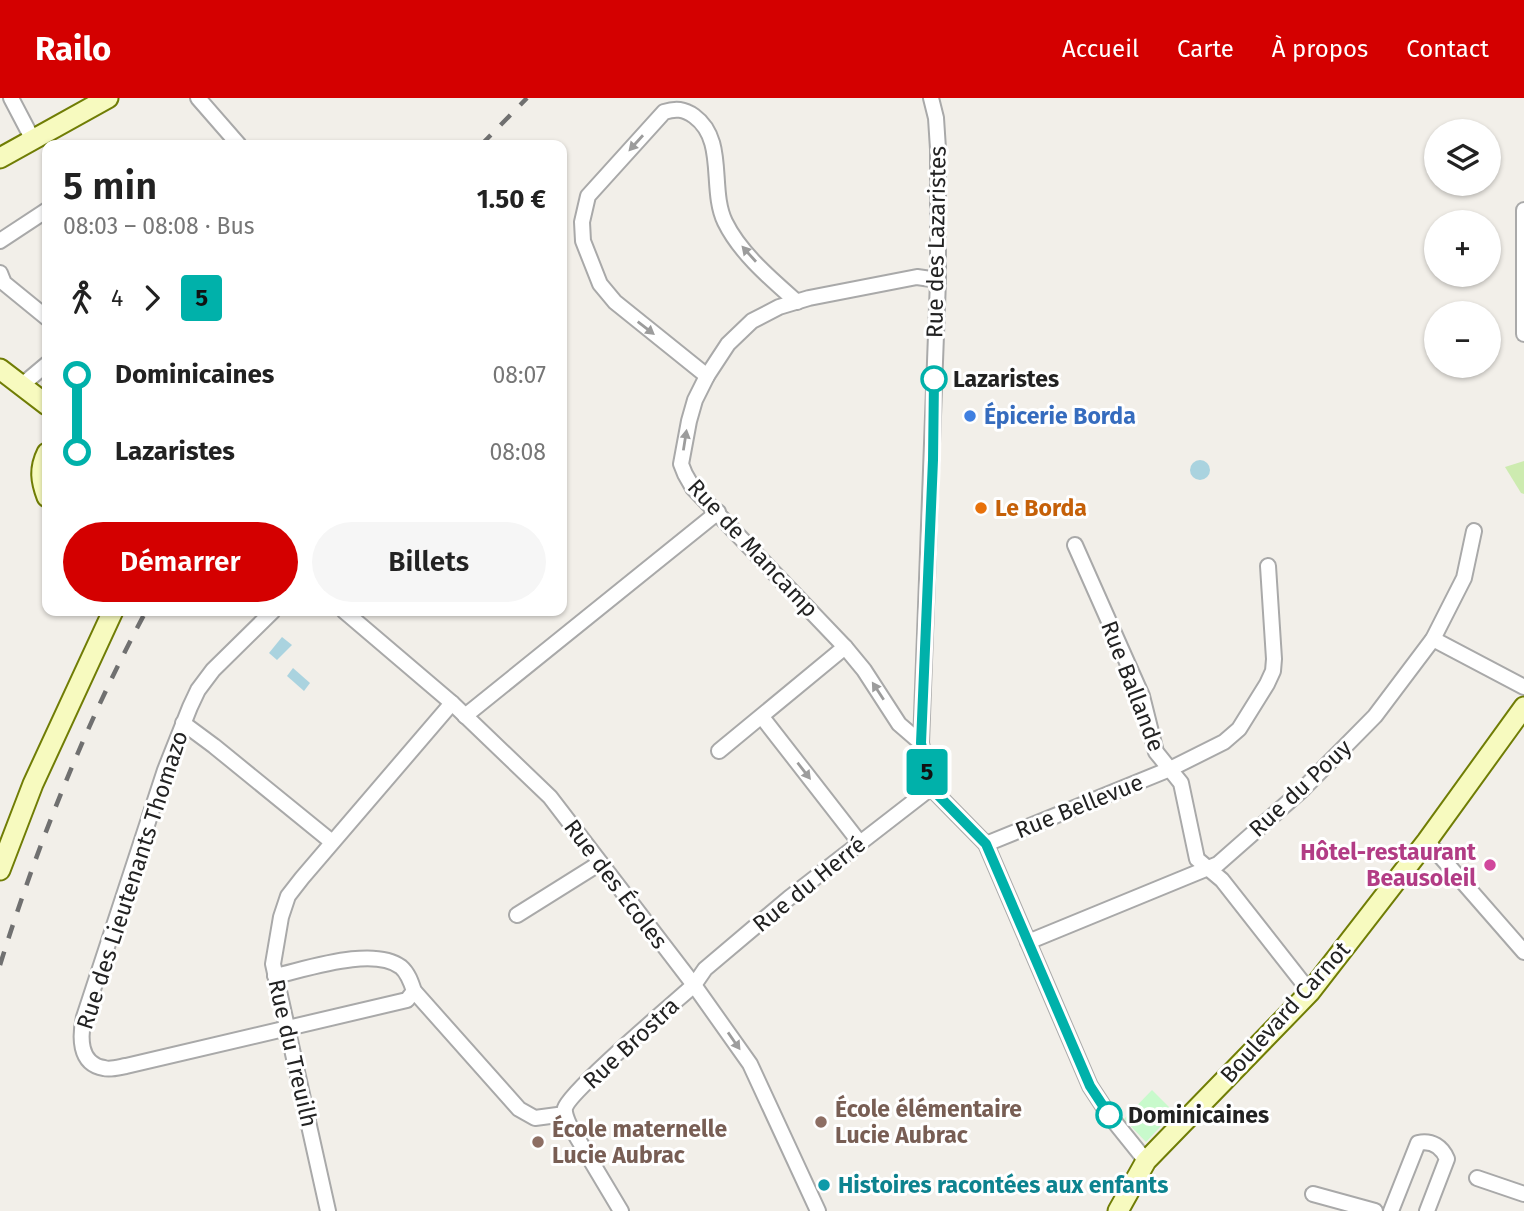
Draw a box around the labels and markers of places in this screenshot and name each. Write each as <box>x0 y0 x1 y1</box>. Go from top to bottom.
place label: Lazaristes <box>953 365 1059 393</box>
marker: Lazaristes <box>921 366 947 392</box>
place label: Épicerie Borda <box>984 401 1136 430</box>
marker: Épicerie Borda <box>962 408 978 424</box>
place label: Le Borda <box>995 494 1087 522</box>
marker: Le Borda <box>973 500 989 516</box>
place label: Hôtel-restaurant Beausoleil <box>1300 838 1477 892</box>
marker: Hôtel-restaurant Beausoleil <box>1482 857 1498 873</box>
place label: École élémentaire Lucie Aubrac <box>835 1094 1022 1149</box>
place label: Dominicaines <box>1128 1101 1269 1129</box>
marker: Dominicaines <box>1096 1102 1122 1128</box>
place label: École maternelle Lucie Aubrac <box>552 1114 727 1169</box>
marker: École élémentaire Lucie Aubrac <box>813 1114 829 1130</box>
marker: École maternelle Lucie Aubrac <box>530 1134 546 1150</box>
place label: Histoires racontées aux enfants <box>838 1171 1168 1199</box>
marker: Histoires racontées aux enfants <box>816 1177 832 1193</box>

